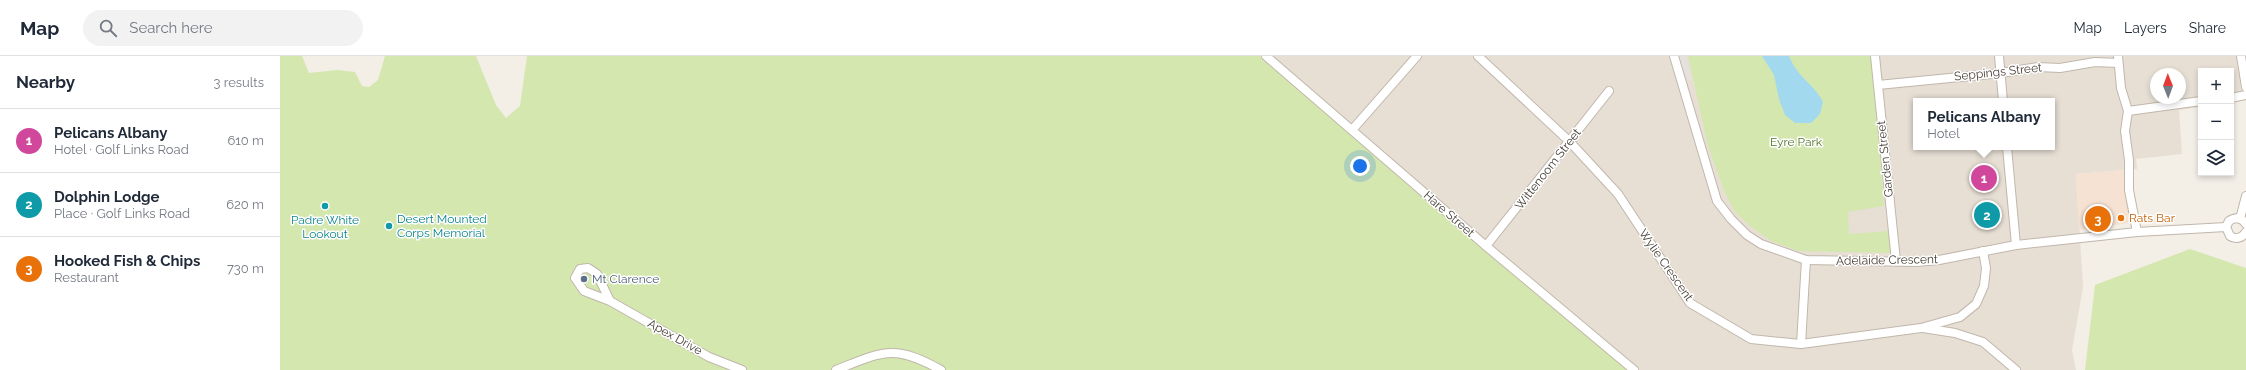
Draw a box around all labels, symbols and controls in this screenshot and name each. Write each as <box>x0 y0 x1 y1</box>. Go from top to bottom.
search box <box>83 10 363 46</box>
text: Map <box>20 17 59 39</box>
icon: search <box>97 17 119 39</box>
text: Search here <box>129 19 213 37</box>
text: Map <box>2074 20 2102 36</box>
text: Layers <box>2124 20 2167 36</box>
text: Share <box>2189 20 2226 36</box>
street label: Seppings Street <box>1953 60 2043 84</box>
north arrow <box>2150 68 2186 104</box>
map controls <box>2198 68 2234 176</box>
button: + <box>2198 68 2234 104</box>
text: Nearby <box>16 72 75 92</box>
text: 3 results <box>214 75 264 90</box>
popup <box>1913 98 2055 150</box>
button: − <box>2198 104 2234 140</box>
text: Pelicans Albany <box>1927 108 2041 126</box>
street label: Garden Street <box>1874 120 1896 198</box>
text: Pelicans Albany <box>54 124 168 142</box>
street label: Wittenoom Street <box>1512 126 1584 212</box>
text: Hotel <box>1927 126 1960 141</box>
text: 1 <box>26 133 32 148</box>
text: 610 m <box>227 133 264 148</box>
park label: Eyre Park <box>1770 135 1823 149</box>
button: layers <box>2198 140 2234 176</box>
text: Hotel · Golf Links Road <box>54 142 189 157</box>
your location <box>1350 156 1370 176</box>
pin: 1 <box>1971 163 1997 193</box>
text: Dolphin Lodge <box>54 188 160 206</box>
street label: Hare Street <box>1421 188 1477 240</box>
text: 2 <box>25 197 33 212</box>
text: 620 m <box>226 197 264 212</box>
pin: 2 <box>1974 200 2000 230</box>
marker: Padre White Lookout <box>320 201 330 211</box>
pin: 3 <box>2085 204 2111 234</box>
text: Place · Golf Links Road <box>54 206 190 221</box>
place label: Rats Bar <box>2129 211 2176 225</box>
place label: Desert Mounted Corps Memorial <box>397 212 487 240</box>
place label: Padre White Lookout <box>291 213 359 241</box>
marker: Rats Bar <box>2116 213 2126 223</box>
marker: Desert Mounted Corps Memorial <box>384 221 394 231</box>
street label: Wylie Crescent <box>1636 226 1696 304</box>
text: Hooked Fish & Chips <box>54 252 200 270</box>
street label: Adelaide Crescent <box>1836 252 1938 268</box>
text: 3 <box>25 261 33 276</box>
text: 730 m <box>227 261 264 276</box>
text: Restaurant <box>54 270 119 285</box>
place label: Mt Clarence <box>592 272 659 286</box>
marker: Mt Clarence <box>579 274 589 284</box>
street label: Apex Drive <box>645 316 705 358</box>

